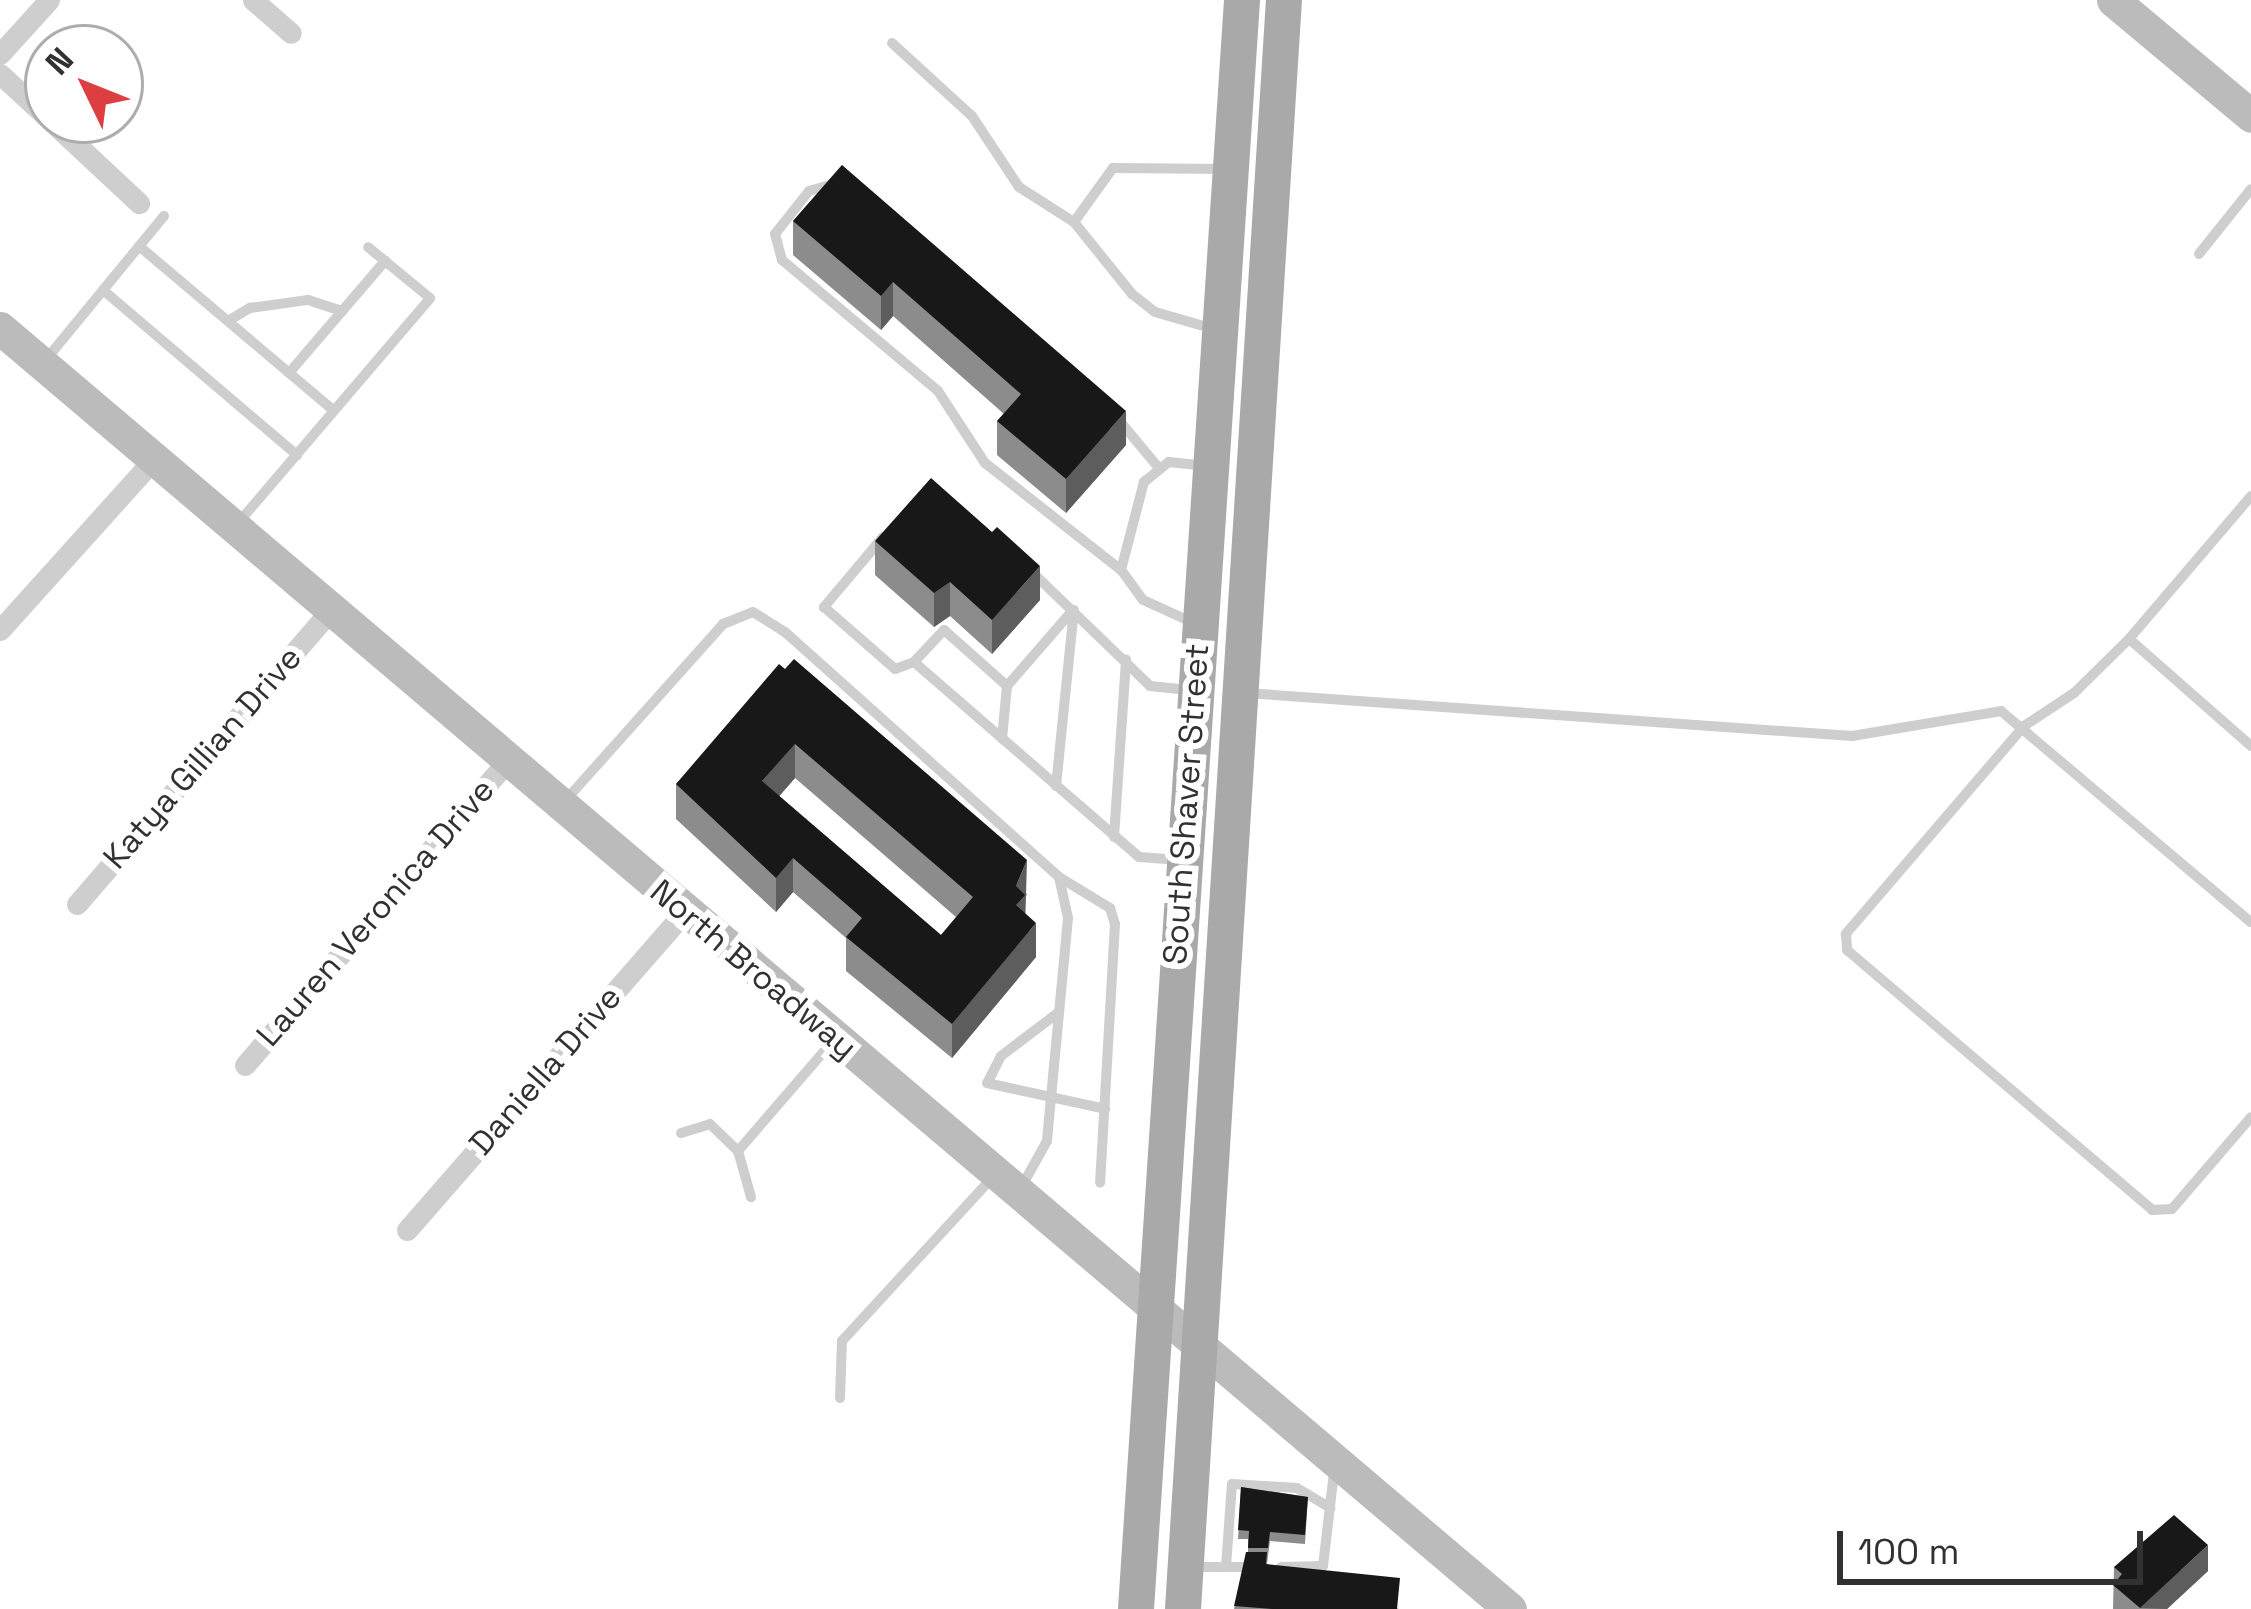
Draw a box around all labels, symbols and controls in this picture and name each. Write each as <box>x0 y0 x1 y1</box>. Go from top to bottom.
north arrow <box>24 24 144 144</box>
text: N <box>37 39 83 84</box>
street label: Katya Gillian Drive <box>96 639 310 877</box>
street label: South Shaver Street <box>1156 642 1218 966</box>
street label: Lauren Veronica Drive <box>249 771 503 1055</box>
street label: North Broadway <box>642 872 864 1068</box>
street label: Daniella Drive <box>462 978 630 1164</box>
scale bar <box>1843 1507 2149 1581</box>
text: 100 m <box>1858 1529 1959 1575</box>

